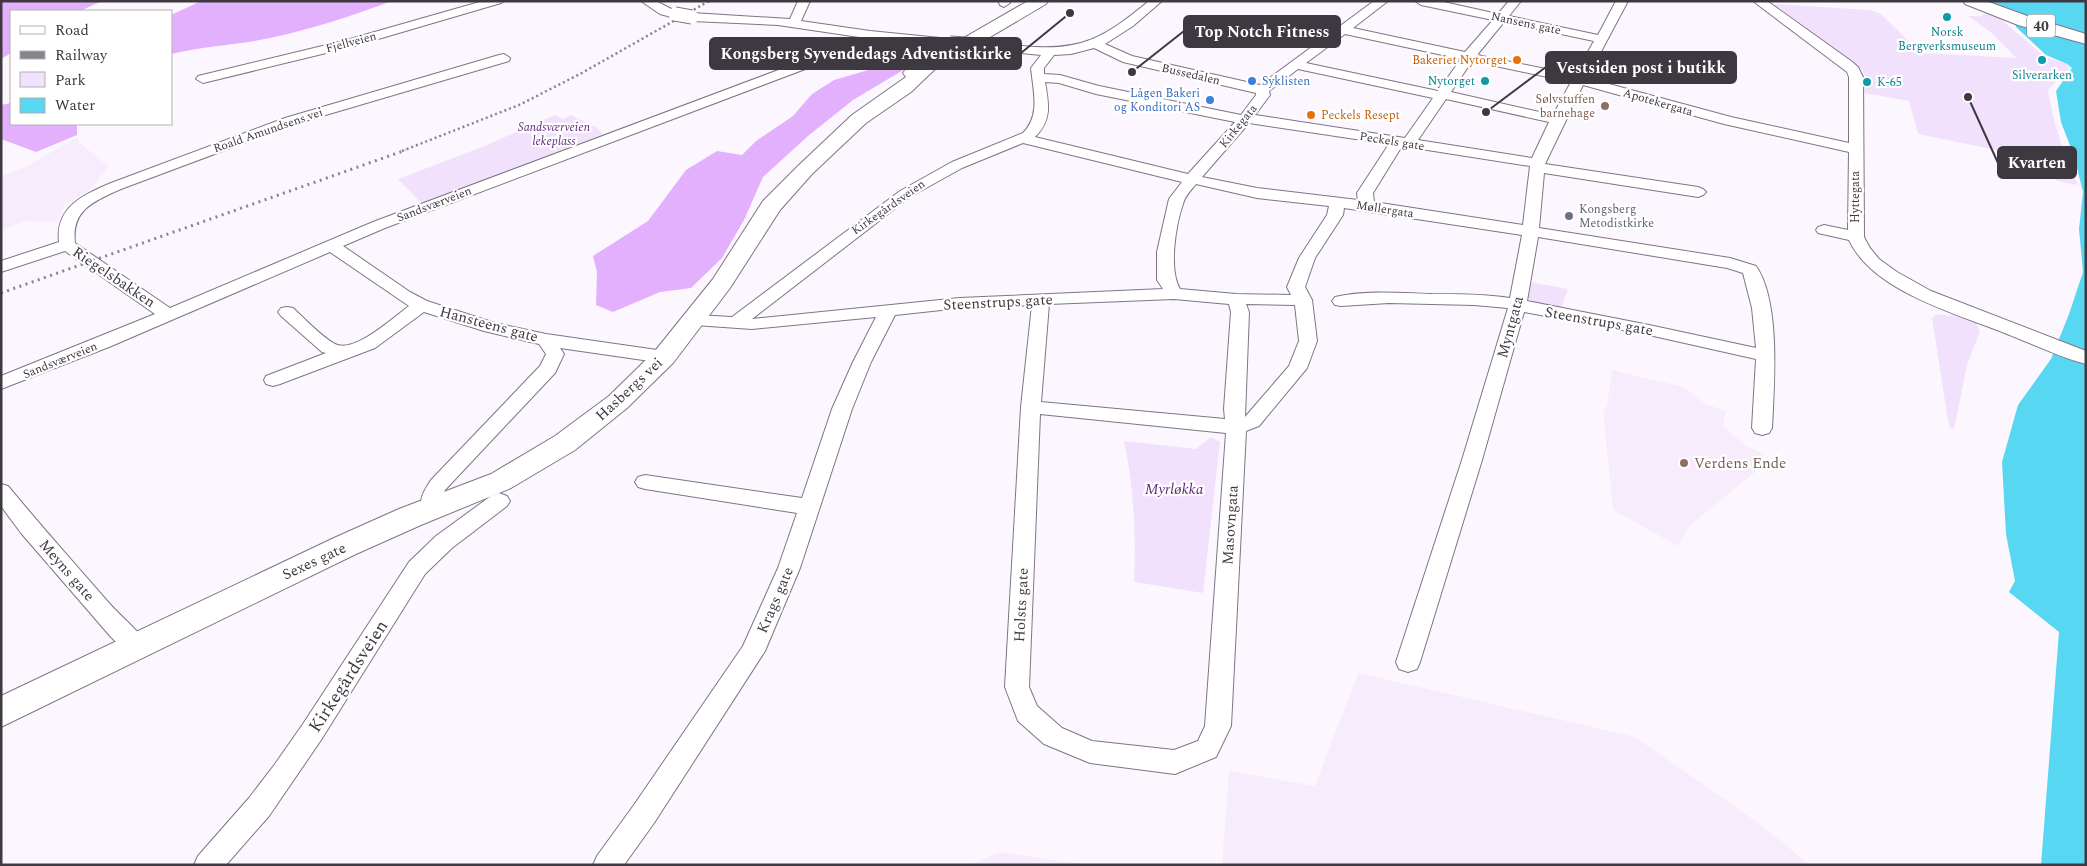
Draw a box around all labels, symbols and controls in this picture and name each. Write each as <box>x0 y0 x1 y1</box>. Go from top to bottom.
street label: Nansens gate <box>1489 7 1563 40</box>
legend <box>10 10 172 125</box>
marker: Norsk Bergverksmuseum <box>1941 11 1953 23</box>
road number: 40 <box>2027 15 2055 38</box>
callout: Top Notch Fitness <box>1184 16 1340 47</box>
text: Road <box>55 19 89 42</box>
text: Top Notch Fitness <box>1194 20 1330 44</box>
place label: Norsk Bergverksmuseum <box>1898 23 1996 56</box>
street label: Fjellveien <box>324 27 379 58</box>
callout: Kongsberg Syvendedags Adventistkirke <box>710 38 1021 69</box>
text: Kongsberg Syvendedags Adventistkirke <box>721 42 1011 66</box>
text: Railway <box>55 44 108 67</box>
place label: Bakeriet Nytorget <box>1412 51 1507 70</box>
callout: Vestsiden post i butikk <box>1546 52 1736 83</box>
marker: Bakeriet Nytorget <box>1511 54 1523 66</box>
marker: Silverarken <box>2036 54 2048 66</box>
text: Vestsiden post i butikk <box>1556 56 1726 80</box>
street label: Bussedalen <box>1160 59 1222 90</box>
place label: Silverarken <box>2012 66 2072 85</box>
text: Park <box>55 69 86 92</box>
place label: Syklisten <box>1262 72 1310 91</box>
place label: Nytorget <box>1428 72 1475 91</box>
place label: K-65 <box>1877 73 1902 92</box>
marker: Syklisten <box>1246 75 1258 87</box>
marker: Nytorget <box>1479 75 1491 87</box>
marker: K-65 <box>1861 76 1873 88</box>
street label: Apotekergata <box>1621 83 1695 122</box>
place label: Lågen Bakeri og Konditori AS <box>1114 84 1200 117</box>
place label: Sølvstuffen barnehage <box>1536 90 1595 123</box>
text: Water <box>55 94 95 117</box>
marker: Lågen Bakeri og Konditori AS <box>1204 94 1216 106</box>
street label: Kirkegata <box>1215 100 1262 152</box>
marker: Sølvstuffen barnehage <box>1599 100 1611 112</box>
street label: Roald Amundsens vei <box>211 103 326 158</box>
place label: Peckels Resept <box>1321 106 1400 125</box>
marker: Peckels Resept <box>1305 109 1317 121</box>
park label: Sandsværveien lekeplass <box>518 118 591 151</box>
street label: Peckels gate <box>1358 127 1426 156</box>
callout: Kvarten <box>1998 147 2076 178</box>
text: Kvarten <box>2008 151 2066 175</box>
street label: Hyttegata <box>1846 171 1865 223</box>
street label: Kirkegårdsveien <box>847 175 929 240</box>
street label: Sandsværveien <box>394 181 474 227</box>
street label: Møllergata <box>1355 196 1415 223</box>
place label: Kongsberg Metodistkirke <box>1579 200 1654 233</box>
marker: Kongsberg Metodistkirke <box>1563 210 1575 222</box>
street label: Riegelsbakken <box>68 241 160 314</box>
street label: Steenstrups gate <box>943 288 1053 317</box>
street label: Myntgata <box>1491 293 1530 361</box>
street label: Hansteens gate <box>437 300 541 349</box>
street label: Steenstrups gate <box>1543 301 1655 342</box>
street label: Sandsværveien <box>20 337 100 384</box>
street label: Hasbergs vei <box>590 352 668 427</box>
place label: Verdens Ende <box>1694 452 1786 475</box>
marker: Verdens Ende <box>1678 457 1690 469</box>
park label: Myrløkka <box>1145 478 1204 501</box>
street label: Masovngata <box>1216 484 1245 566</box>
street label: Meyns gate <box>33 534 100 606</box>
street label: Sexes gate <box>278 537 350 586</box>
street label: Krags gate <box>751 563 800 637</box>
street label: Holsts gate <box>1008 567 1035 643</box>
street label: Kirkegårdsveien <box>302 615 395 738</box>

